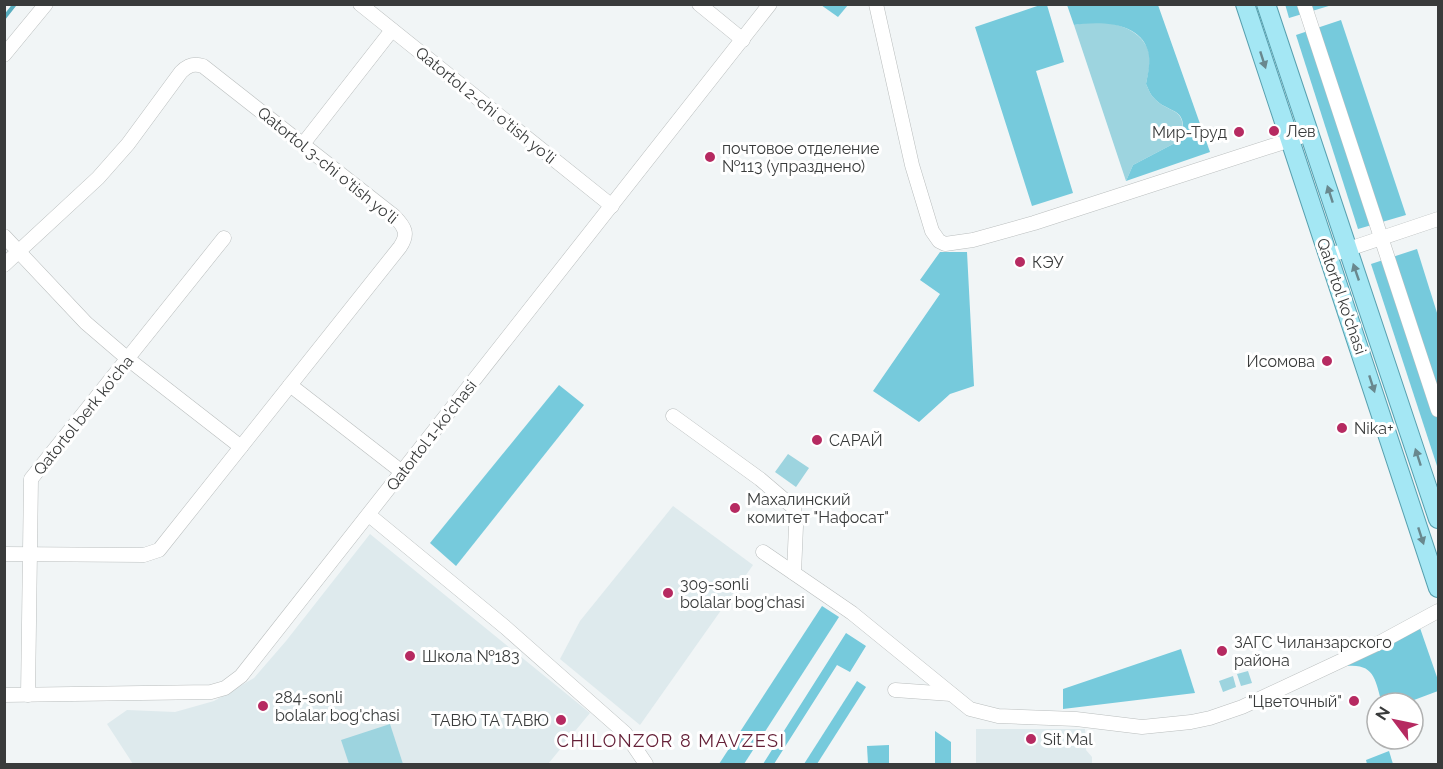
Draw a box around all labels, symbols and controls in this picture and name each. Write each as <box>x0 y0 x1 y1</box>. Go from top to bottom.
street label: Qatortol 2-chi o'tish yo'li <box>412 43 560 168</box>
one-way arrow <box>1259 51 1269 69</box>
street label: Qatortol 3-chi o'tish yo'li <box>254 103 402 228</box>
place label: Лев <box>1286 122 1316 141</box>
place label: Мир-Труд <box>1152 123 1227 142</box>
marker: Лев <box>1267 124 1281 138</box>
marker: Мир-Труд <box>1232 125 1246 139</box>
place label: почтовое отделение №113 (упразднено) <box>722 139 879 176</box>
marker: почтовое отделение №113 (упразднено) <box>703 150 717 164</box>
one-way arrow <box>1324 185 1334 203</box>
street label: Qatortol ko'chasi <box>1313 236 1370 357</box>
place label: КЭУ <box>1032 253 1064 272</box>
marker: КЭУ <box>1013 255 1027 269</box>
one-way arrow <box>1350 263 1360 281</box>
street label: Qatortol berk ko'cha <box>29 352 137 479</box>
place label: Исомова <box>1247 352 1315 371</box>
marker: Исомова <box>1320 354 1334 368</box>
one-way arrow <box>1367 375 1377 393</box>
street label: Qatortol 1-ko'chasi <box>382 376 480 494</box>
place label: Nika+ <box>1354 419 1394 438</box>
marker: Nika+ <box>1335 421 1349 435</box>
place label: САРАЙ <box>829 431 883 450</box>
marker: САРАЙ <box>810 433 824 447</box>
one-way arrow <box>1413 448 1422 466</box>
place label: Махалинский комитет "Нафосат" <box>747 490 889 527</box>
marker: Махалинский комитет "Нафосат" <box>728 501 742 515</box>
one-way arrow <box>1417 527 1427 545</box>
place label: 309-sonli bolalar bog'chasi <box>680 575 805 612</box>
marker: 309-sonli bolalar bog'chasi <box>661 586 675 600</box>
place label: ЗАГС Чиланзарского района <box>1234 633 1392 670</box>
marker: ЗАГС Чиланзарского района <box>1215 644 1229 658</box>
place label: Школа №183 <box>422 647 520 666</box>
marker: Школа №183 <box>403 649 417 663</box>
place label: 284-sonli bolalar bog'chasi <box>275 688 400 725</box>
north arrow <box>1365 691 1425 751</box>
place label: "Цветочный" <box>1248 692 1342 711</box>
marker: "Цветочный" <box>1347 694 1361 708</box>
marker: 284-sonli bolalar bog'chasi <box>256 699 270 713</box>
text: N <box>1371 703 1394 724</box>
place label: ТАВЮ ТА ТАВЮ <box>431 711 549 730</box>
marker: ТАВЮ ТА ТАВЮ <box>554 713 568 727</box>
district label: CHILONZOR 8 MAVZESI <box>557 730 785 751</box>
place label: Sit Mal <box>1043 730 1093 749</box>
marker: Sit Mal <box>1024 732 1038 746</box>

